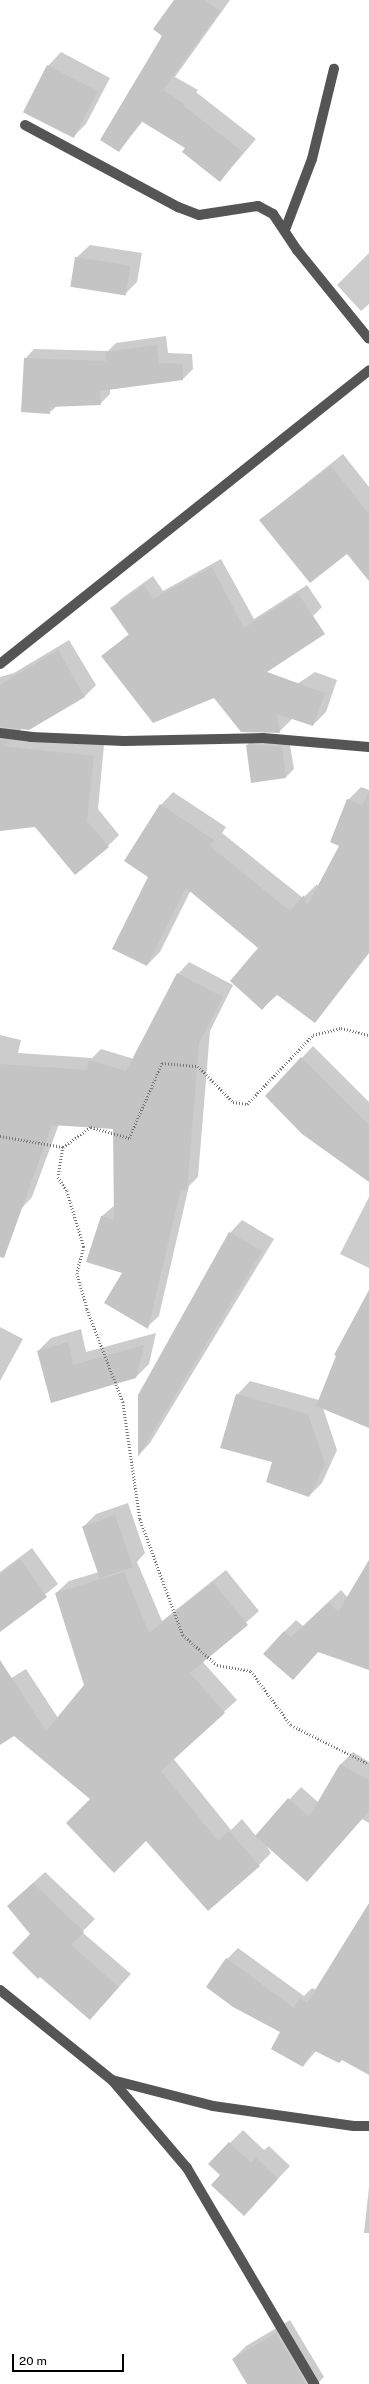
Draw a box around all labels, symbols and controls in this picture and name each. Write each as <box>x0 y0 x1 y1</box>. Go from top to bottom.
scale bar <box>14 2346 126 2372</box>
text: 20 m <box>19 2354 47 2368</box>

